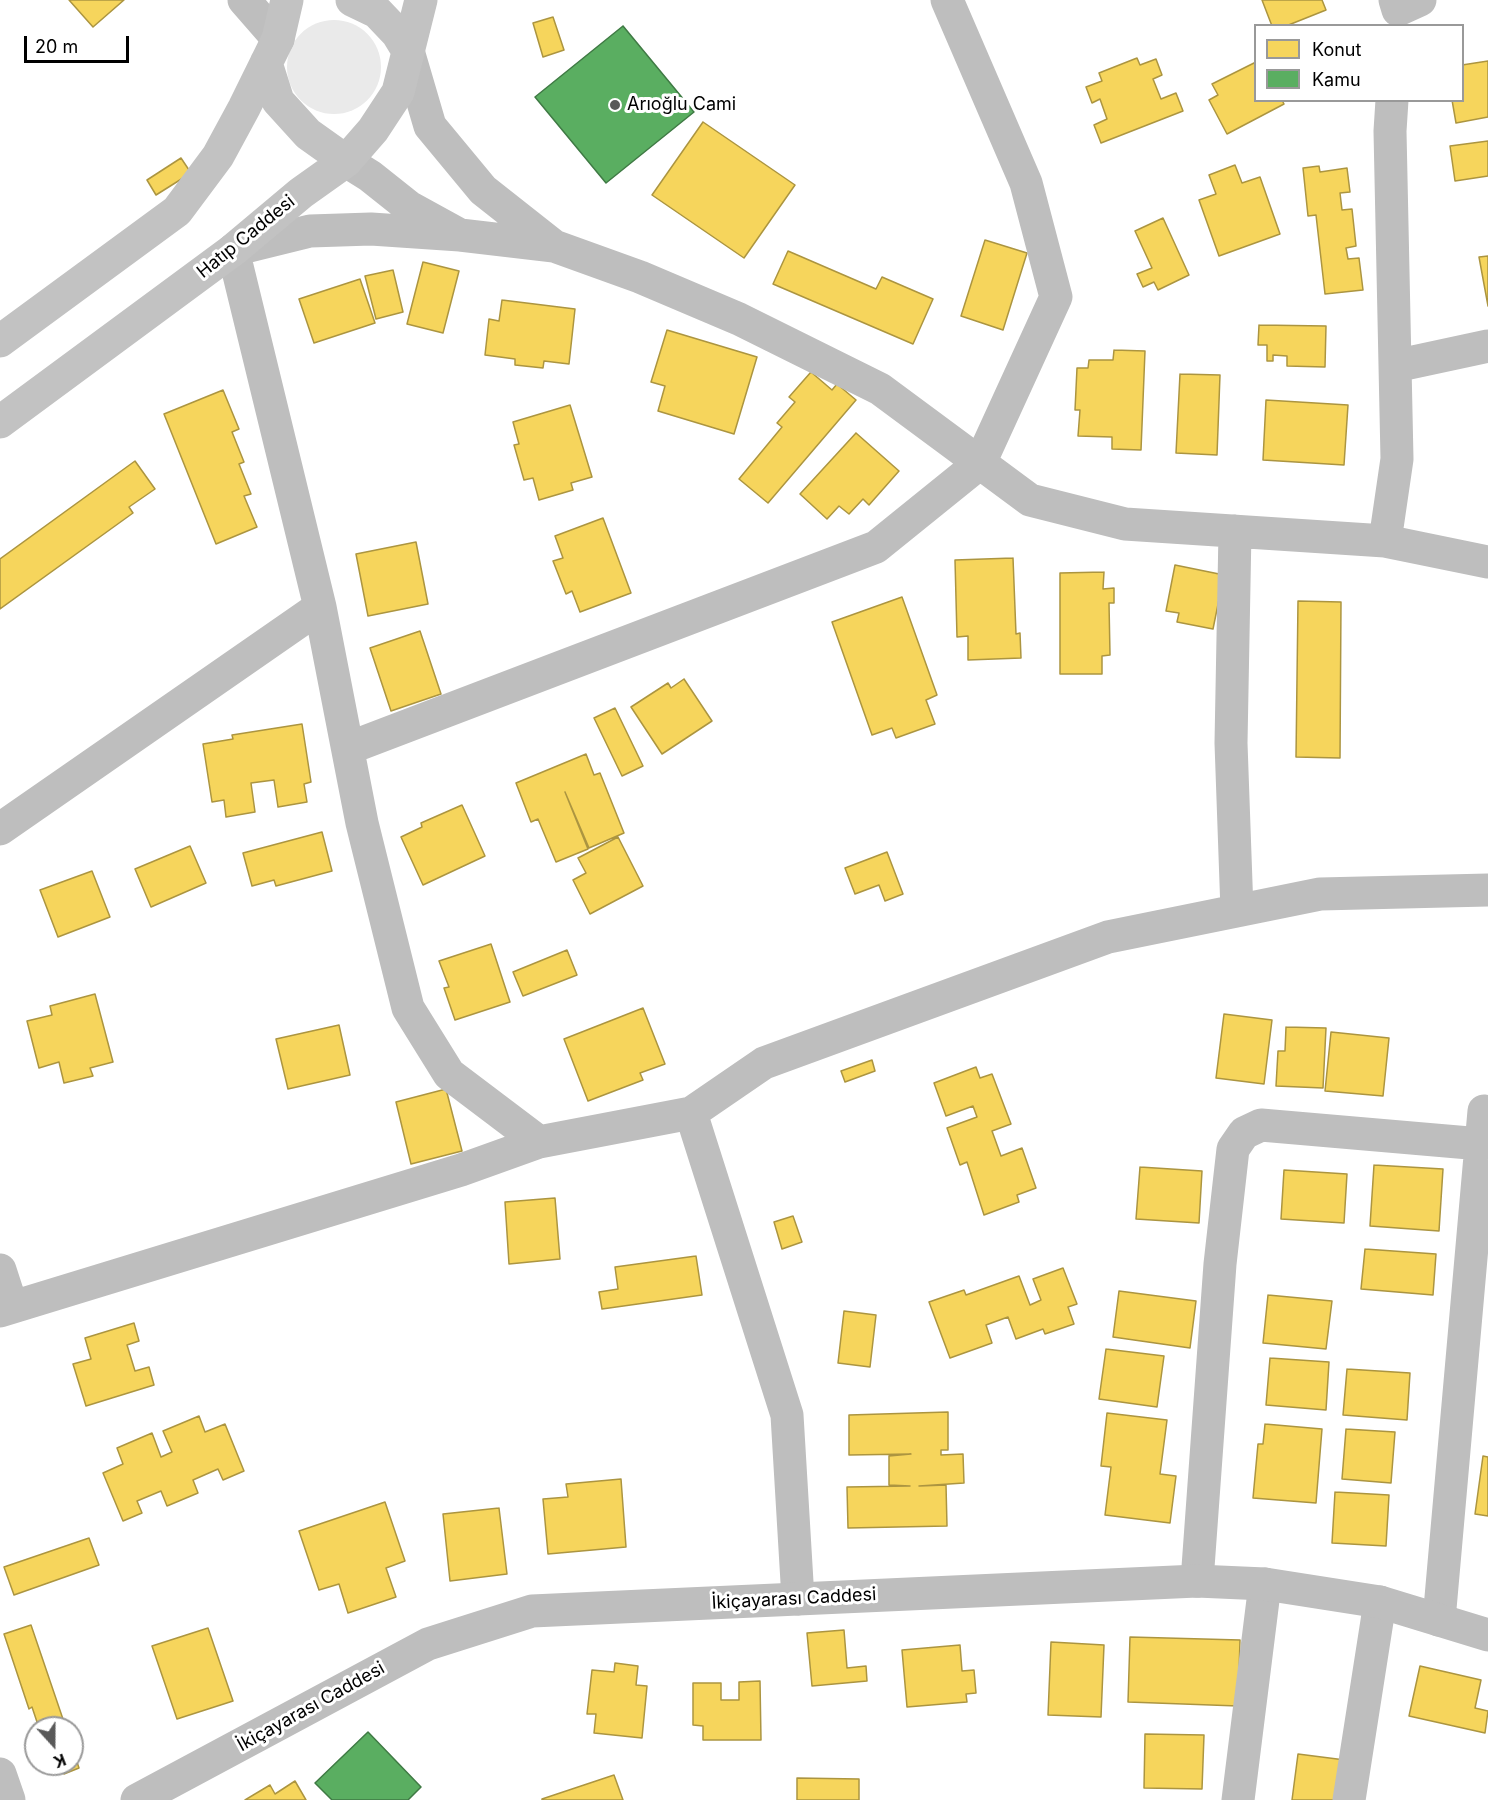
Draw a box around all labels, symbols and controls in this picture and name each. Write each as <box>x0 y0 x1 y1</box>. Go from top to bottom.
scale bar <box>27 24 132 62</box>
legend <box>1254 24 1464 102</box>
text: 20 m <box>35 36 78 57</box>
text: Konut <box>1312 39 1361 60</box>
text: Kamu <box>1312 69 1361 90</box>
place label: Arıoğlu Cami <box>627 94 736 116</box>
marker: Arıoğlu Cami <box>608 98 622 112</box>
street label: Hatıp Caddesi <box>193 191 299 283</box>
street label: İkiçayarası Caddesi <box>711 1584 877 1614</box>
street label: İkiçayarası Caddesi <box>234 1658 388 1756</box>
north arrow <box>24 1716 84 1776</box>
text: K <box>51 1750 69 1772</box>

